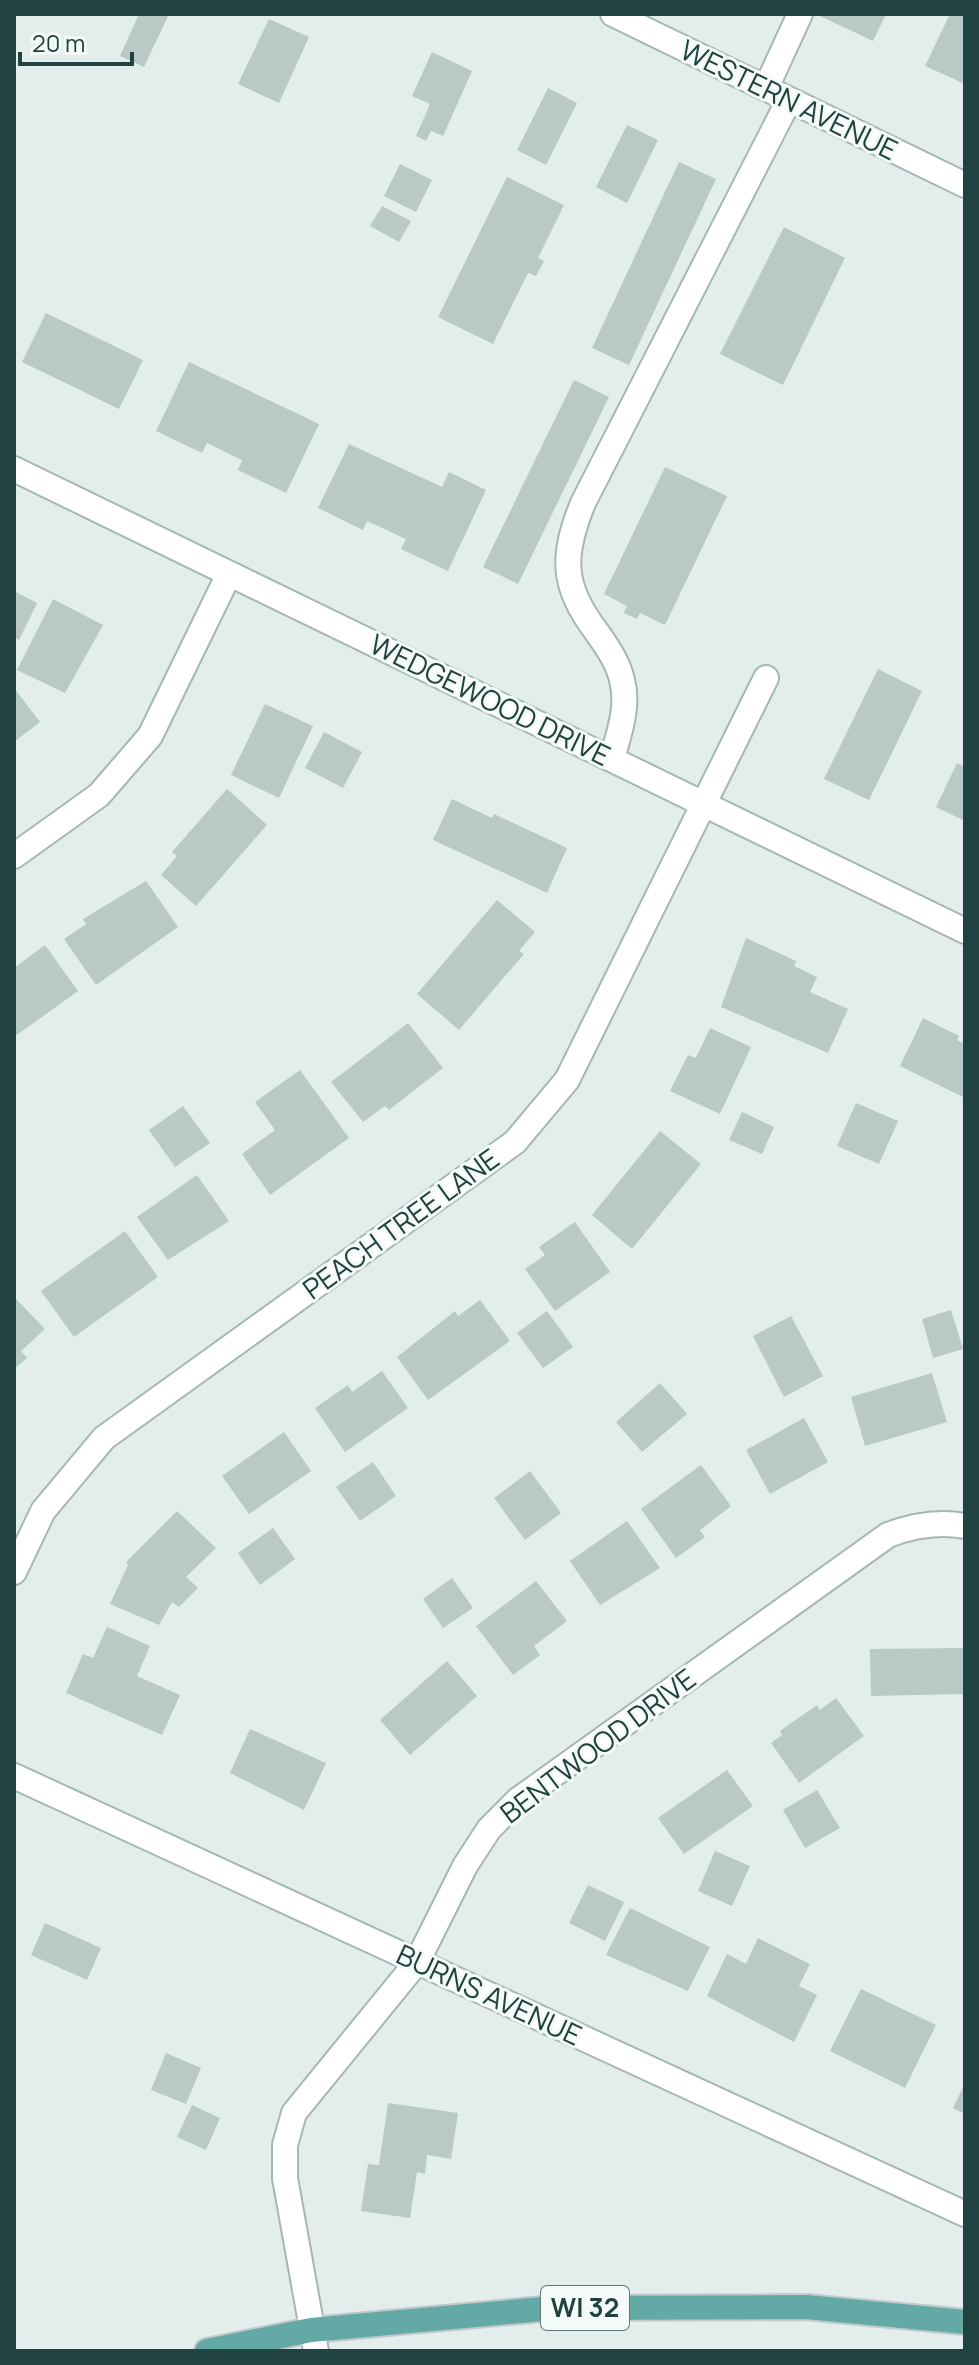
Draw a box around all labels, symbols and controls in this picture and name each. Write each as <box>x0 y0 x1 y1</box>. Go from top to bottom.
scale bar <box>20 16 132 66</box>
text: 20 m <box>32 26 85 59</box>
street label: WESTERN AVENUE <box>675 30 904 168</box>
street label: WEDGEWOOD DRIVE <box>364 624 617 774</box>
street label: PEACH TREE LANE <box>295 1139 506 1307</box>
street label: BENTWOOD DRIVE <box>492 1659 703 1831</box>
street label: BURNS AVENUE <box>391 1935 588 2054</box>
road number: WI 32 <box>541 2286 629 2330</box>

